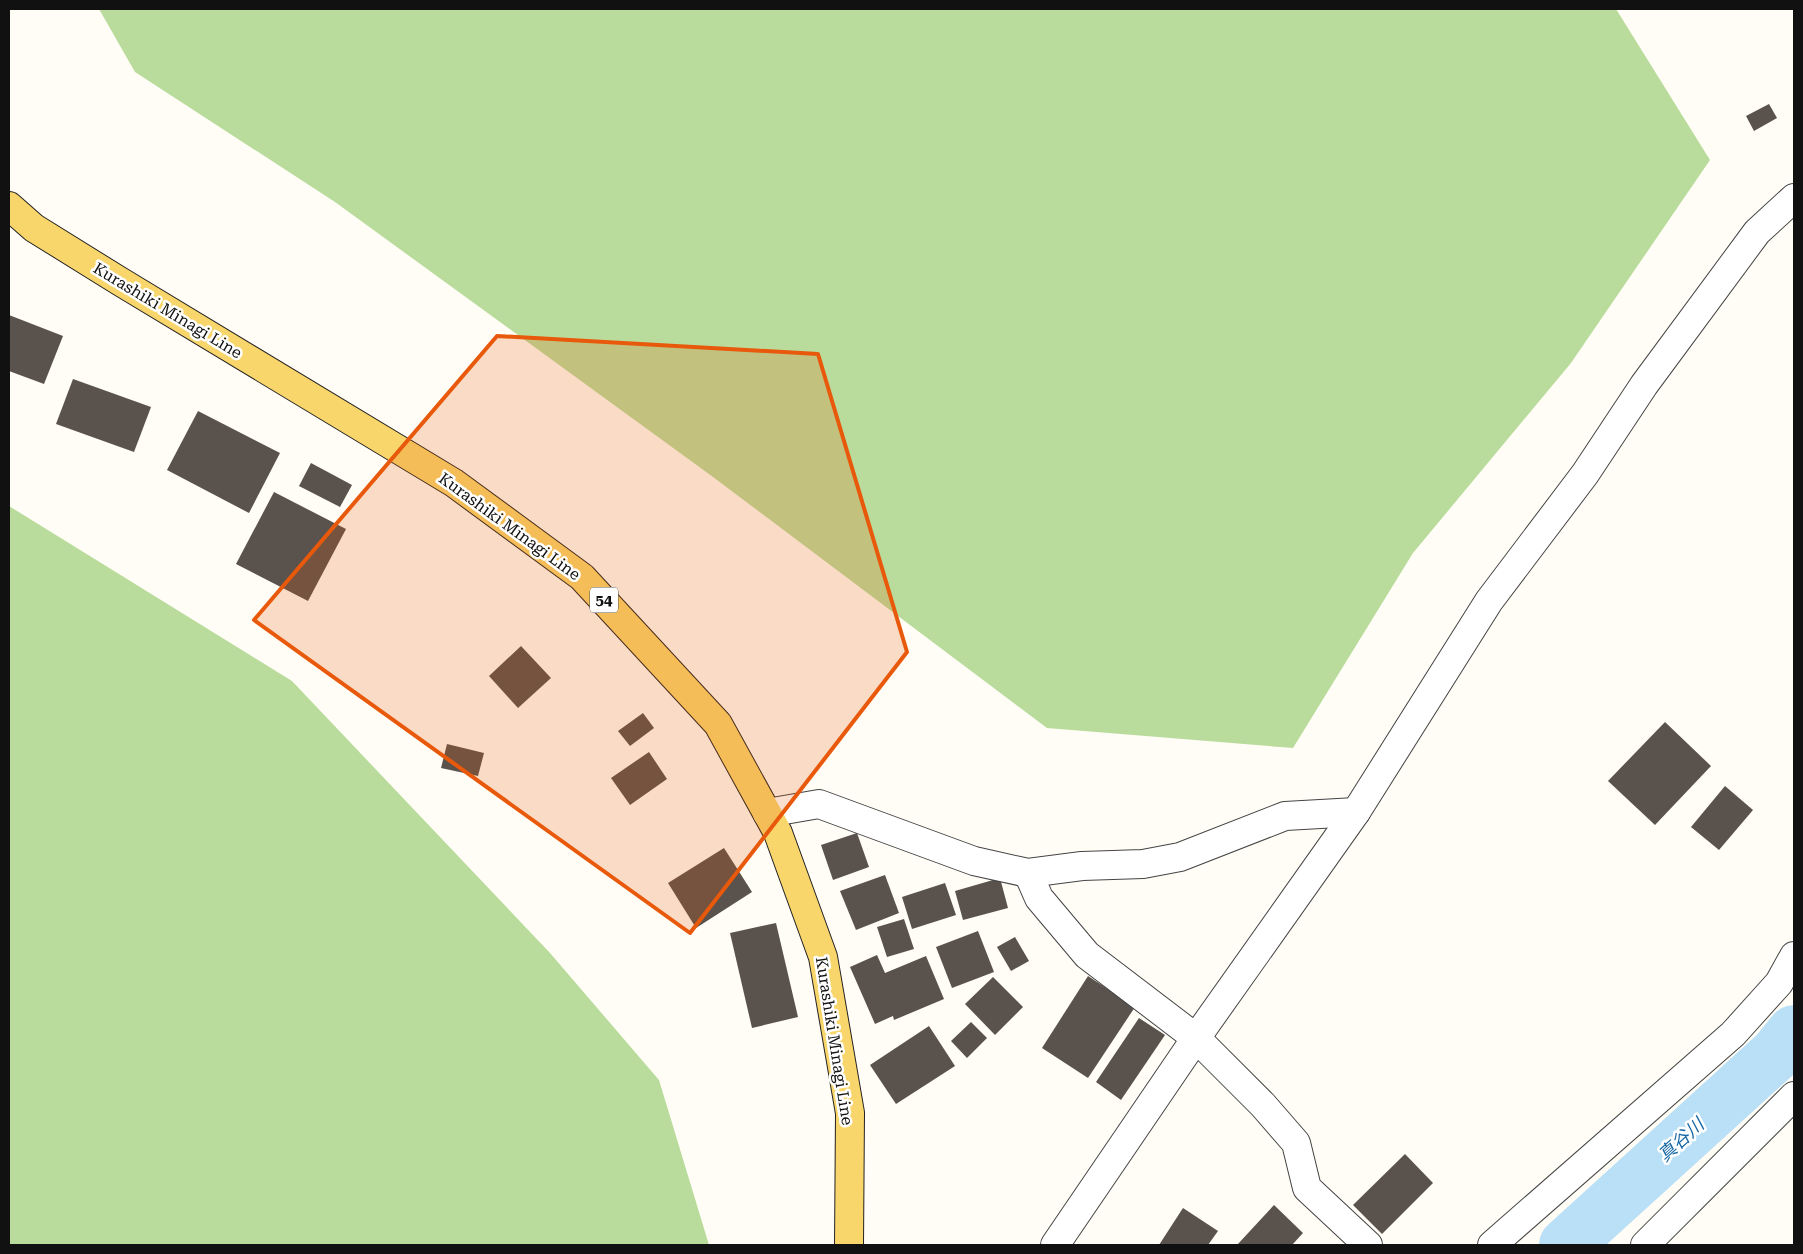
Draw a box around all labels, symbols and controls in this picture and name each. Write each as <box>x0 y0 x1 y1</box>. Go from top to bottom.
street label: Kurashiki Minagi Line <box>90 258 246 363</box>
street label: Kurashiki Minagi Line <box>435 469 584 584</box>
road number: 54 <box>590 588 618 612</box>
street label: Kurashiki Minagi Line <box>812 955 857 1127</box>
water label: 真谷川 <box>1654 1112 1709 1165</box>

